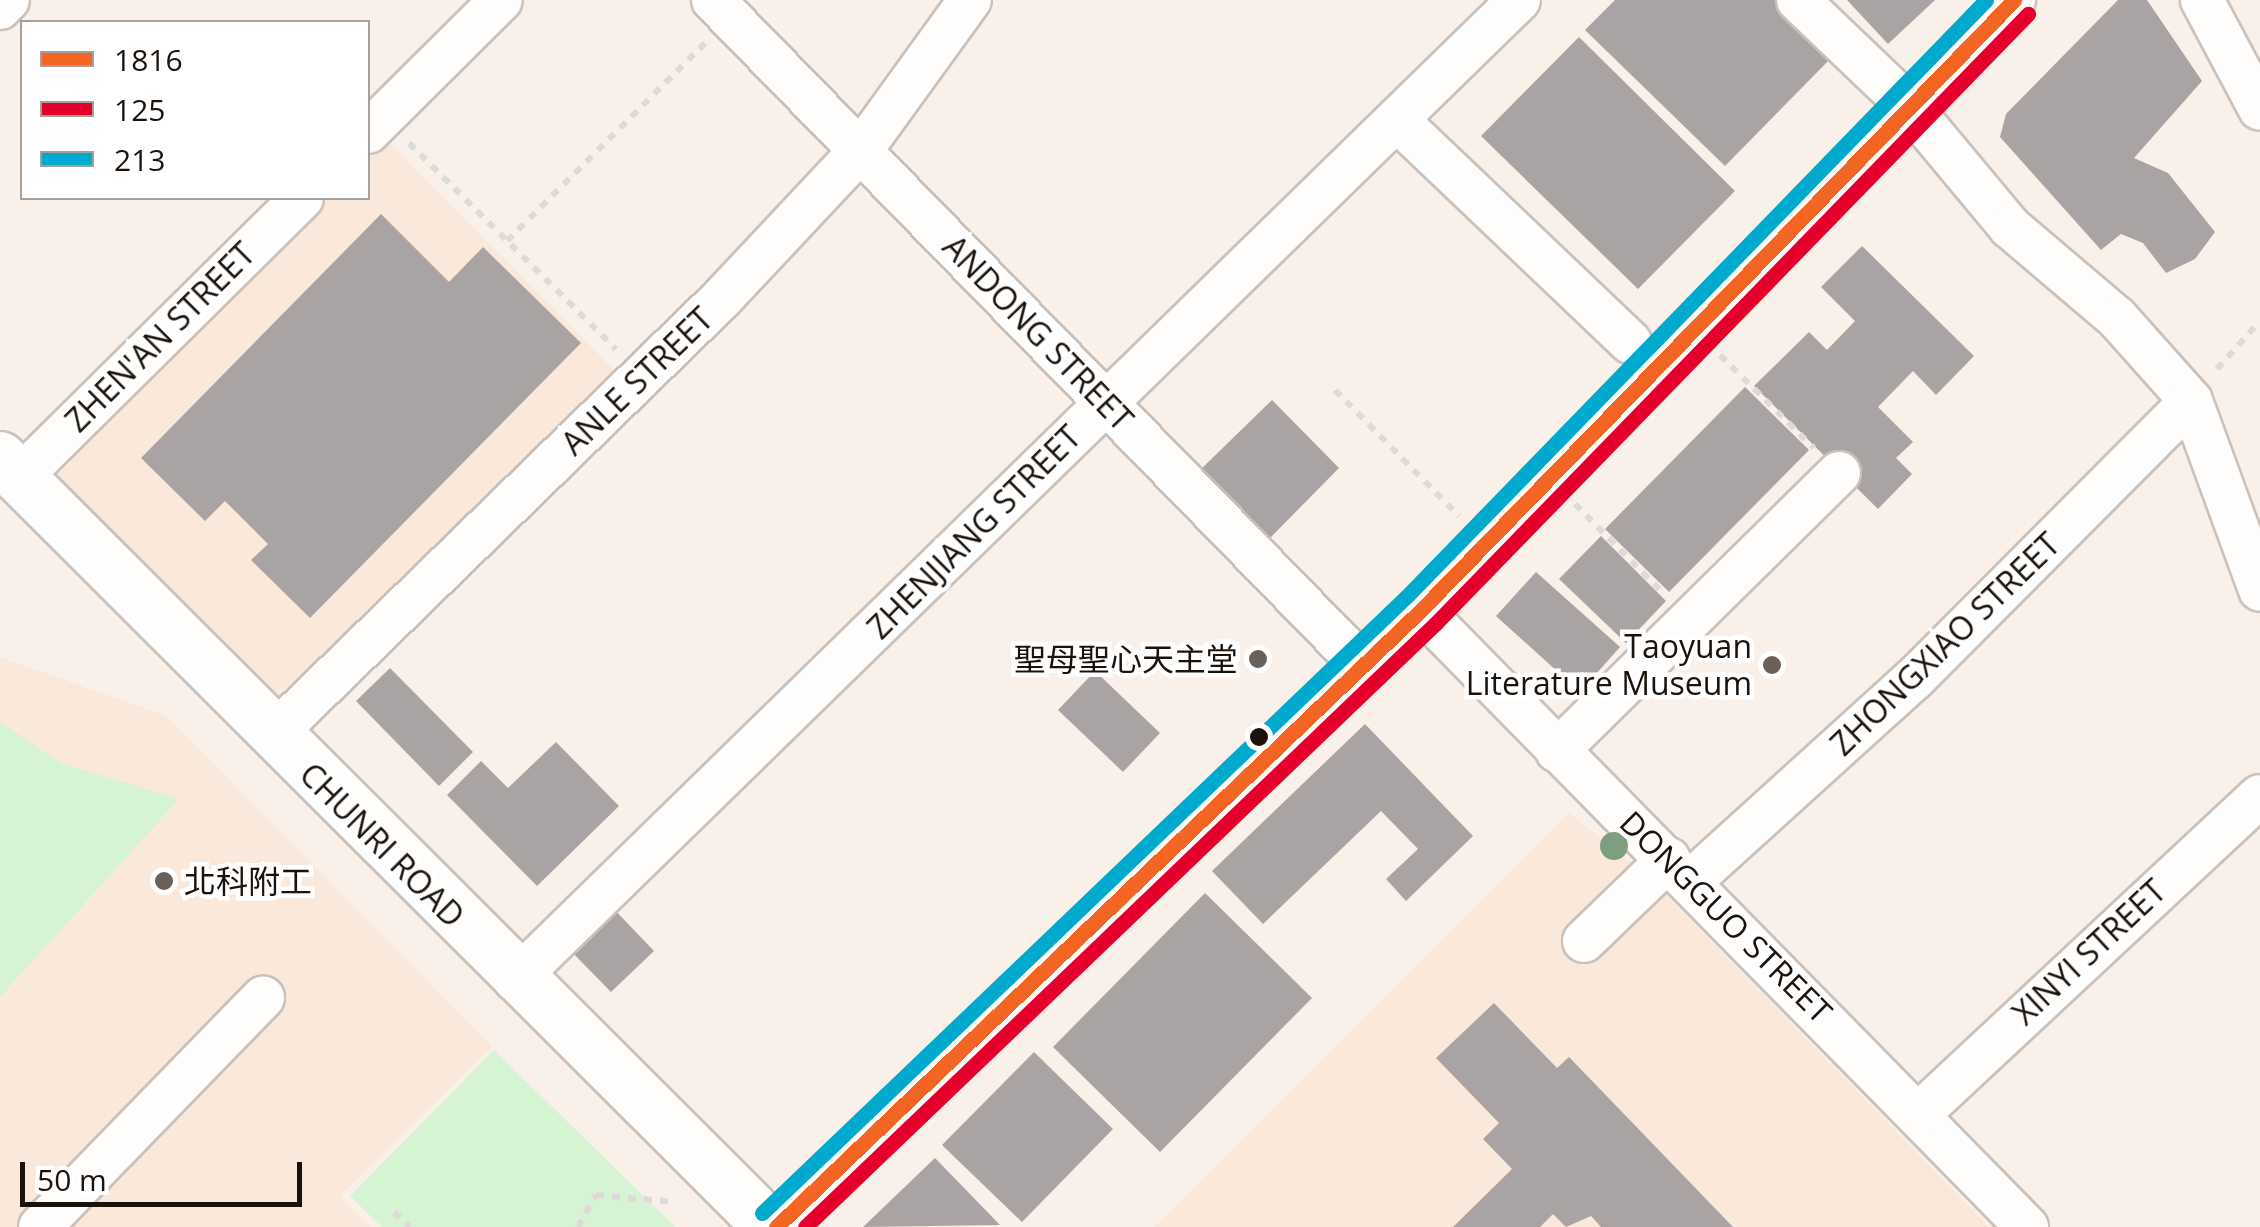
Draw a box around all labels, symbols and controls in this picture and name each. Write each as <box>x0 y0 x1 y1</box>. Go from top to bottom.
legend <box>20 20 370 200</box>
text: 1816 <box>114 39 183 80</box>
text: 125 <box>114 89 165 130</box>
text: 213 <box>114 139 165 180</box>
street label: ANDONG STREET <box>935 228 1141 438</box>
street label: ZHEN'AN STREET <box>57 234 263 440</box>
street label: ANLE STREET <box>553 299 721 463</box>
street label: ZHENJIANG STREET <box>860 418 1088 646</box>
street label: ZHONGXIAO STREET <box>1823 525 2067 763</box>
place label: Taoyuan Literature Museum <box>1466 628 1752 703</box>
place label: 聖母聖心天主堂 <box>1014 640 1238 678</box>
marker: 聖母聖心天主堂 <box>1247 648 1269 670</box>
marker: Taoyuan Literature Museum <box>1761 654 1783 676</box>
unlabelled marker <box>1249 727 1269 747</box>
street label: CHUNRI ROAD <box>292 755 472 935</box>
street label: DONGGUO STREET <box>1612 803 1840 1031</box>
place label: 北科附工 <box>184 862 312 900</box>
marker: 北科附工 <box>153 870 175 892</box>
street label: XINYI STREET <box>2005 872 2173 1032</box>
scale bar <box>25 1142 308 1204</box>
text: 50 m <box>37 1159 107 1200</box>

